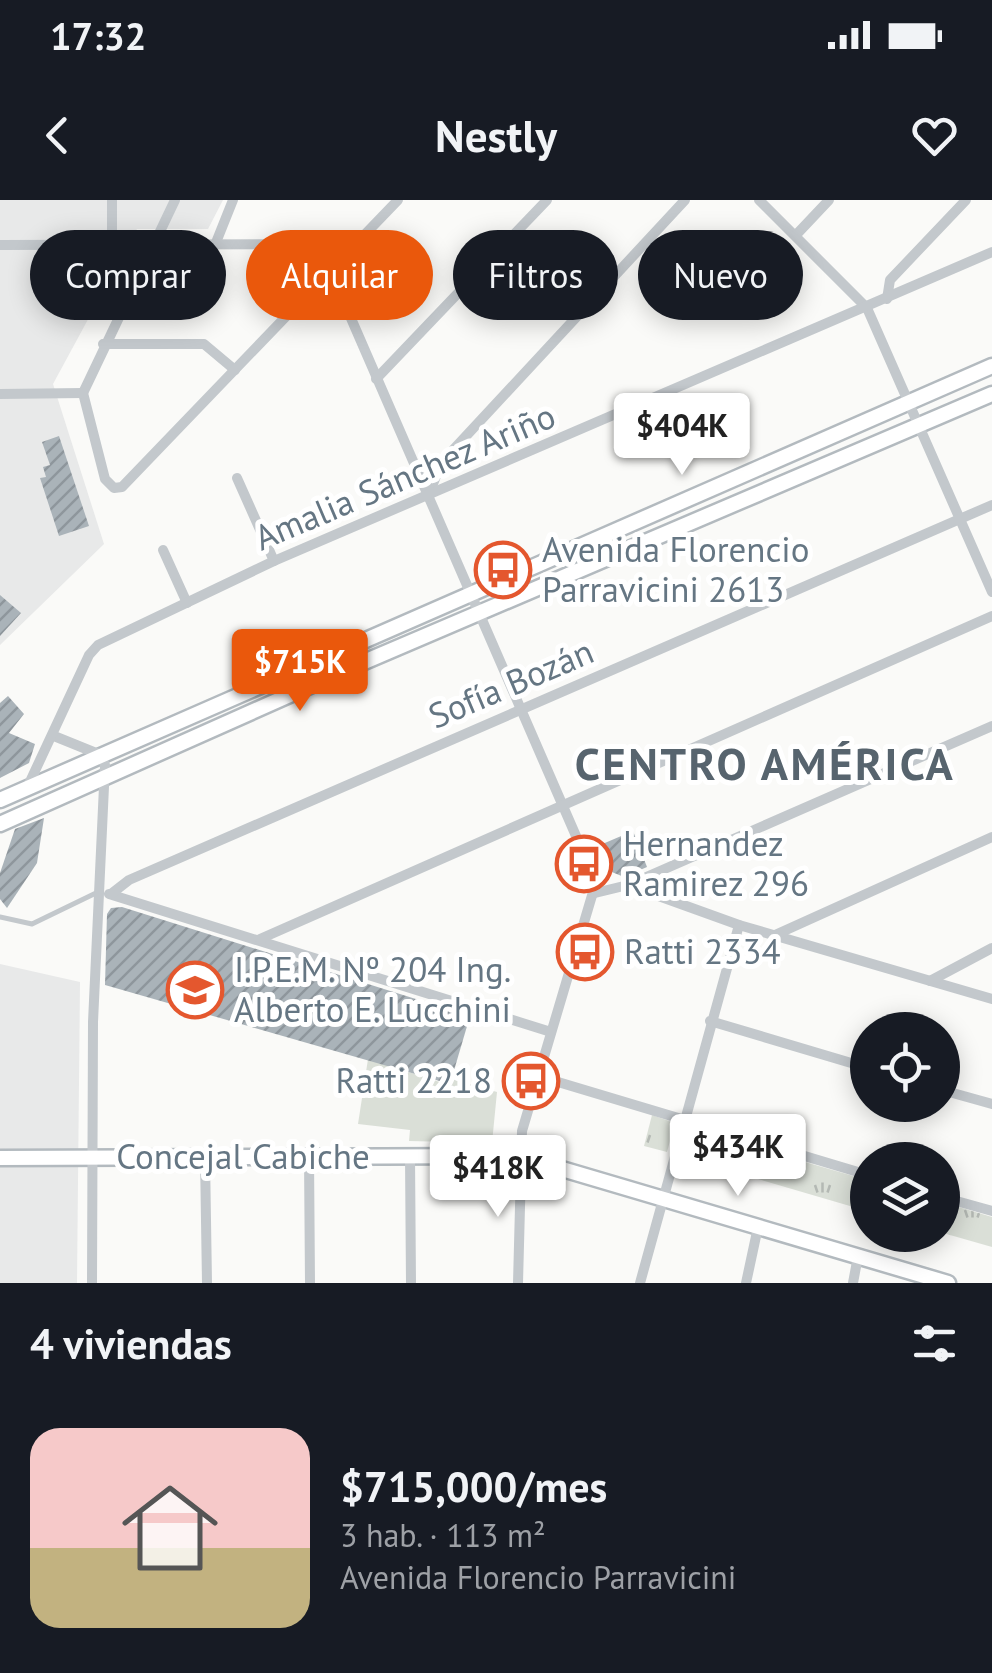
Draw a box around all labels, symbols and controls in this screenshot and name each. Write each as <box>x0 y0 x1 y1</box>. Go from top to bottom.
text: 17:32 <box>50 11 146 60</box>
text: Nestly <box>435 106 557 164</box>
icon: back <box>30 108 85 163</box>
icon: heart <box>907 108 962 163</box>
chip: Comprar <box>30 230 226 320</box>
chip: Alquilar <box>246 230 433 320</box>
chip: Filtros <box>453 230 618 320</box>
chip: Nuevo <box>638 230 803 320</box>
street label: Amalia Sánchez Ariño <box>247 392 562 560</box>
pin: $404K <box>612 393 752 478</box>
text: $404K <box>636 404 728 446</box>
place label: Avenida Florencio Parravicini 2613 <box>542 526 809 612</box>
bus stop icon: Avenida Florencio Parravicini 2613 <box>473 540 533 600</box>
street label: Sofía Bozán <box>421 628 600 738</box>
pin: $715K <box>230 629 370 714</box>
text: $715K <box>254 640 346 682</box>
district label: CENTRO AMÉRICA <box>575 734 955 792</box>
place label: Hernandez Ramirez 296 <box>623 820 809 906</box>
bus stop icon: Hernandez Ramirez 296 <box>554 834 614 894</box>
bus stop icon: Ratti 2334 <box>555 922 615 982</box>
place label: Ratti 2334 <box>624 928 781 974</box>
place label: I.P.E.M. Nº 204 Ing. Alberto E. Lucchini <box>234 946 511 1032</box>
school or university icon: I.P.E.M. Nº 204 Ing. Alberto E. Lucchini <box>165 960 225 1020</box>
map controls <box>850 1012 960 1252</box>
button: locate <box>850 1012 960 1122</box>
bus stop icon: Ratti 2218 <box>501 1051 561 1111</box>
place label: Ratti 2218 <box>335 1057 492 1103</box>
pin: $434K <box>668 1114 808 1199</box>
text: $434K <box>692 1125 784 1167</box>
street label: Concejal Cabiche <box>116 1133 370 1179</box>
pin: $418K <box>428 1135 568 1220</box>
button: layers <box>850 1142 960 1252</box>
text: $418K <box>452 1146 544 1188</box>
text: 4 viviendas <box>30 1316 232 1371</box>
icon: filters <box>907 1316 962 1371</box>
text: $715,000/mes <box>340 1459 607 1514</box>
icon: home <box>110 1468 230 1588</box>
text: 3 hab. · 113 m² <box>340 1514 546 1556</box>
text: Avenida Florencio Parravicini <box>340 1556 736 1598</box>

